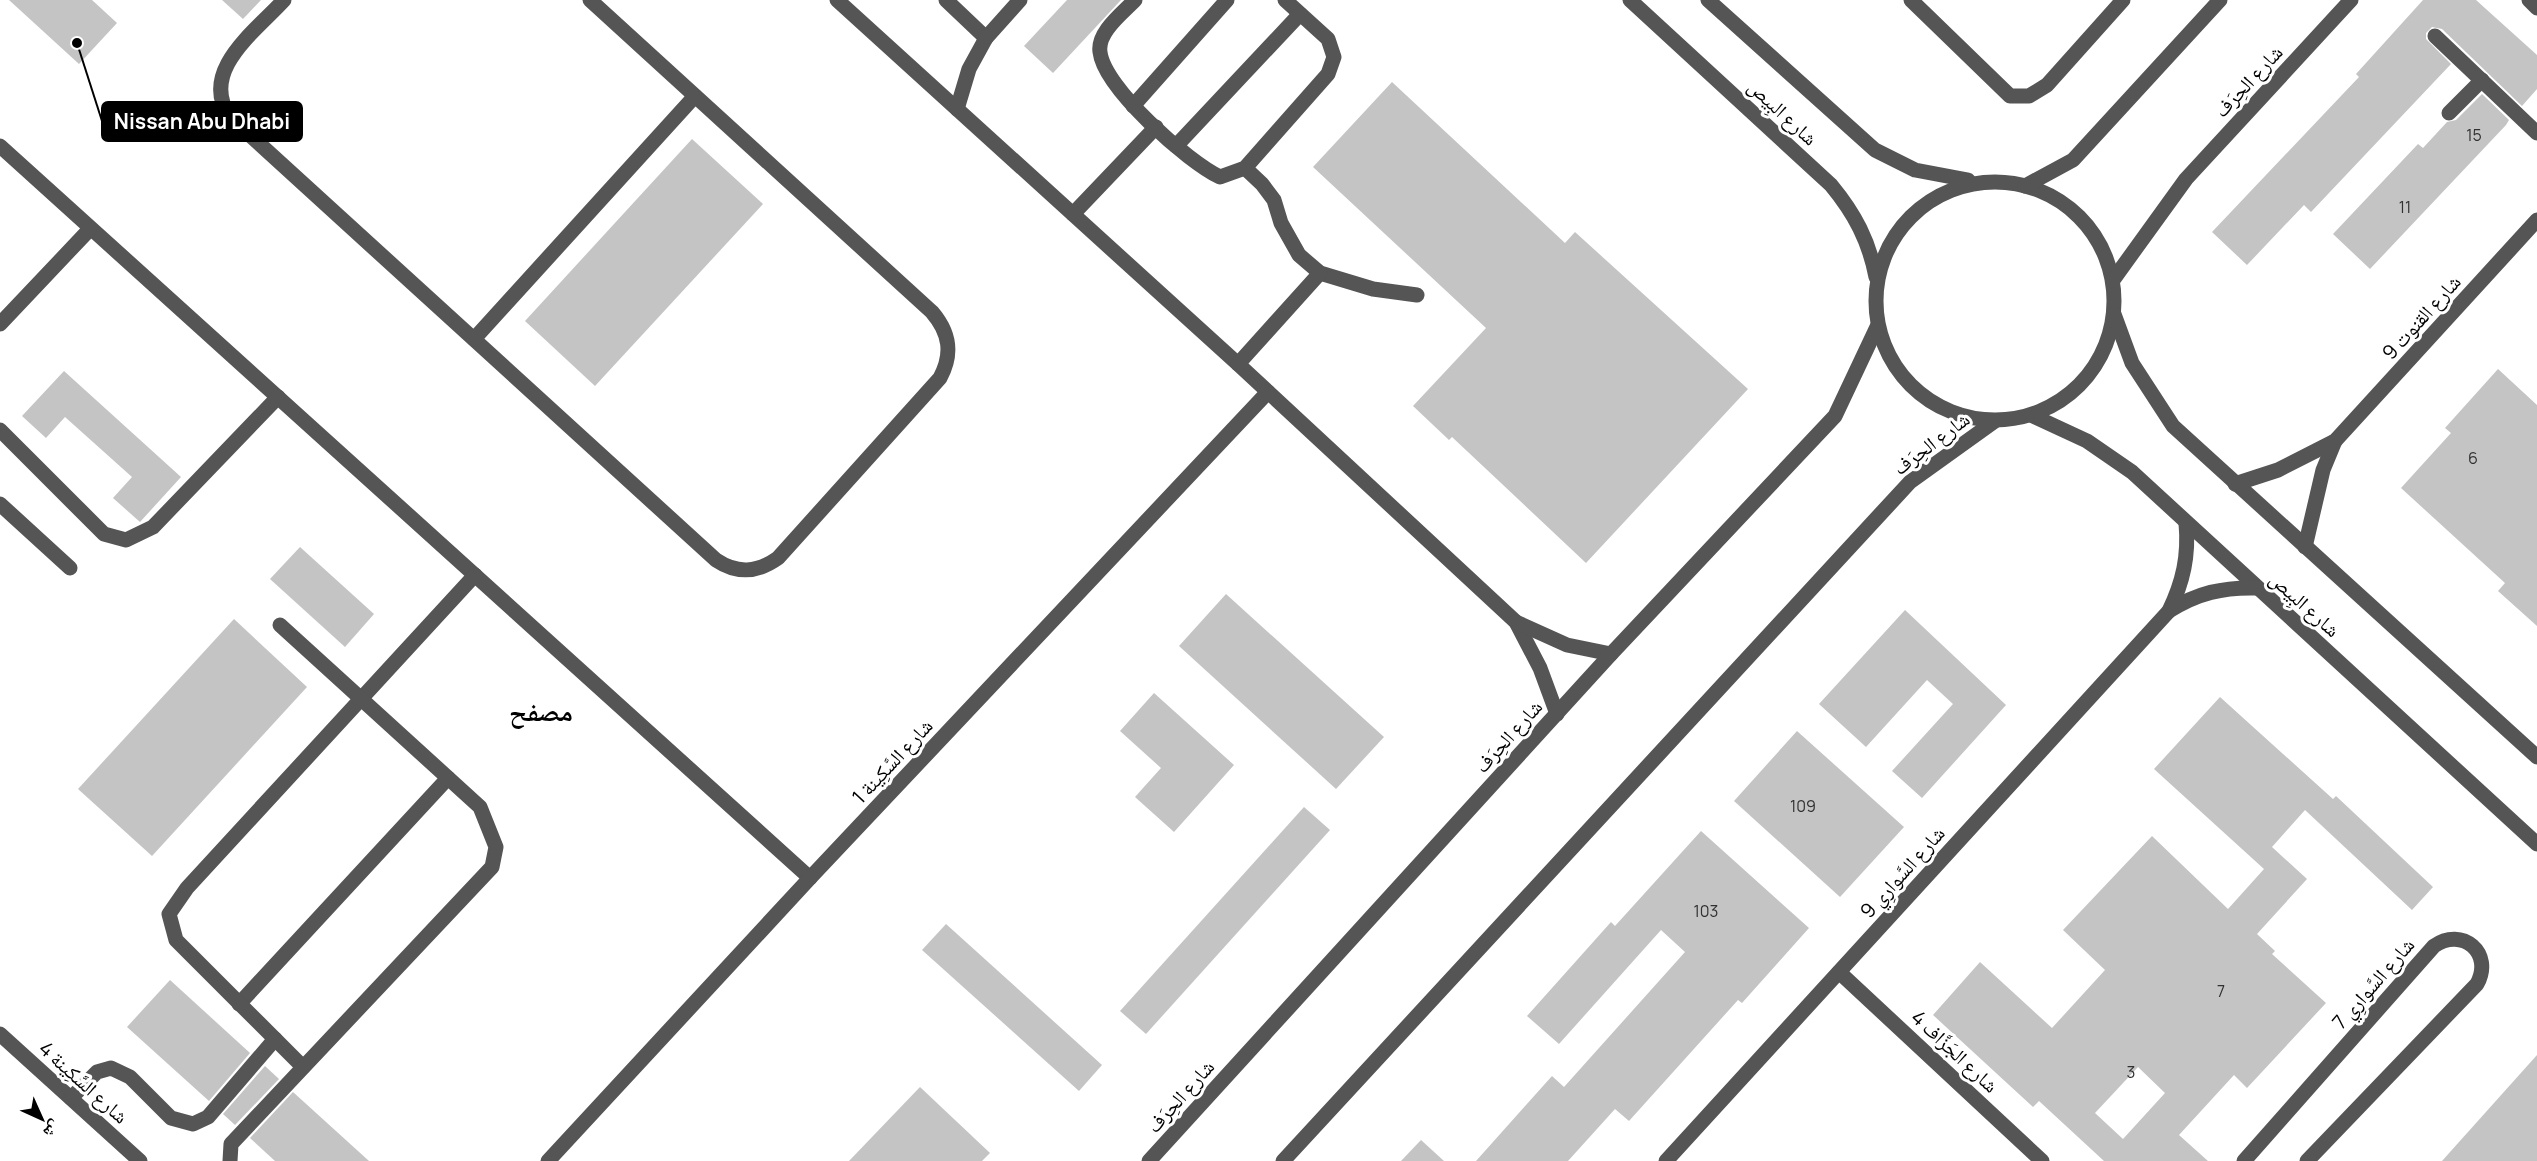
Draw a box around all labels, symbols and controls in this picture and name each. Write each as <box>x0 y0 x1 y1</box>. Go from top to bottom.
street label: شارع الحِرَف <box>2208 39 2288 123</box>
street label: شارع البِيص <box>1741 73 1824 153</box>
callout: Nissan Abu Dhabi <box>102 102 302 141</box>
text: Nissan Abu Dhabi <box>114 107 290 135</box>
house number: 15 <box>2466 124 2482 146</box>
house number: 11 <box>2399 196 2411 218</box>
street label: شارع القنوت 9 <box>2376 269 2466 365</box>
street label: شارع الحِرَف <box>1887 405 1975 481</box>
house number: 6 <box>2468 447 2478 469</box>
street label: شارع البِيص <box>2263 565 2346 644</box>
district label: مصفح <box>509 693 573 729</box>
street label: شارع الحِرَف <box>1468 694 1548 778</box>
street label: شارع السَّكِينة 1 <box>846 713 938 809</box>
house number: 109 <box>1790 795 1816 817</box>
street label: شارع السَّوارِي 9 <box>1854 820 1953 926</box>
house number: 103 <box>1694 900 1718 922</box>
street label: شارع السَّوارِي 7 <box>2326 932 2422 1036</box>
house number: 7 <box>2217 980 2225 1002</box>
street label: شارع الجَزَّاف 4 <box>1906 1004 2004 1098</box>
street label: شارع السَّكِينة 4 <box>35 1036 133 1128</box>
street label: شارع الحِرَف <box>1140 1054 1220 1138</box>
house number: 3 <box>2127 1061 2135 1083</box>
north arrow <box>12 1089 72 1149</box>

